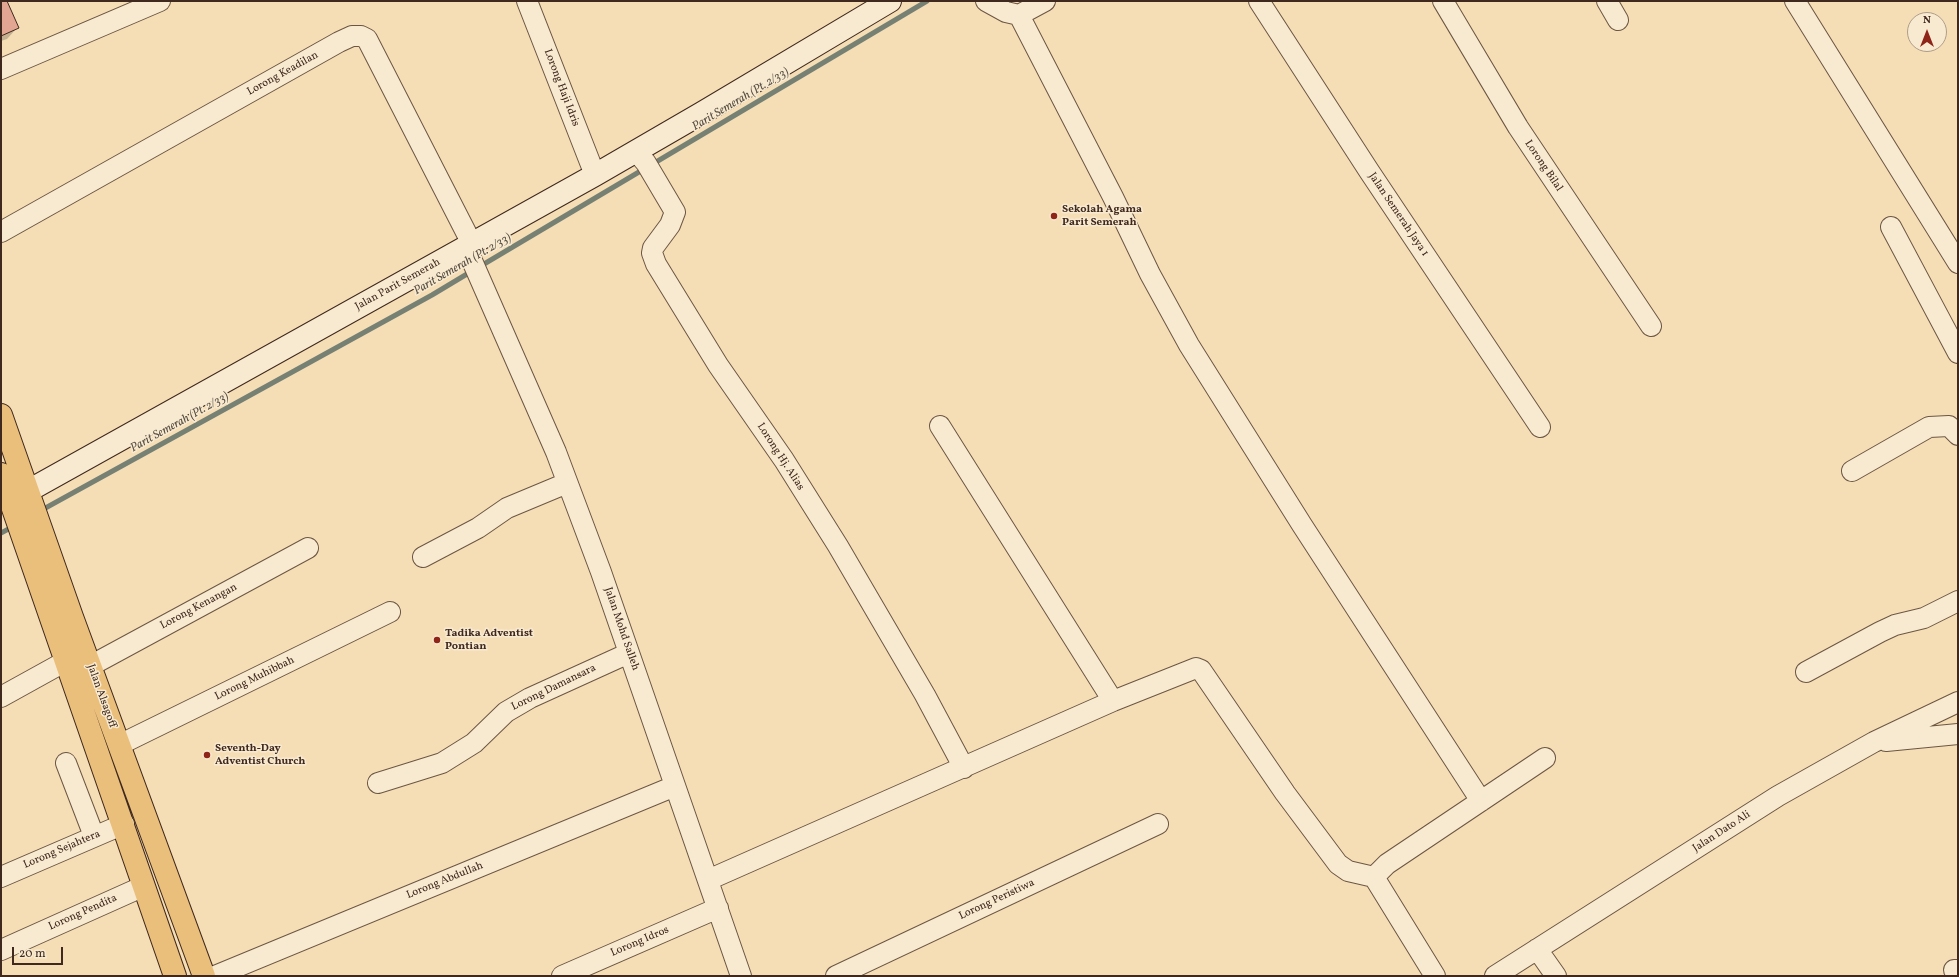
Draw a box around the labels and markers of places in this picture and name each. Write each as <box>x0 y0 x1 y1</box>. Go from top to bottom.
place label: Sekolah Agama Parit Semerah <box>1062 203 1142 229</box>
marker: Sekolah Agama Parit Semerah <box>1049 211 1059 221</box>
place label: Tadika Adventist Pontian <box>445 627 533 653</box>
marker: Tadika Adventist Pontian <box>432 635 442 645</box>
place label: Seventh-Day Adventist Church <box>215 742 305 768</box>
marker: Seventh-Day Adventist Church <box>202 750 212 760</box>

